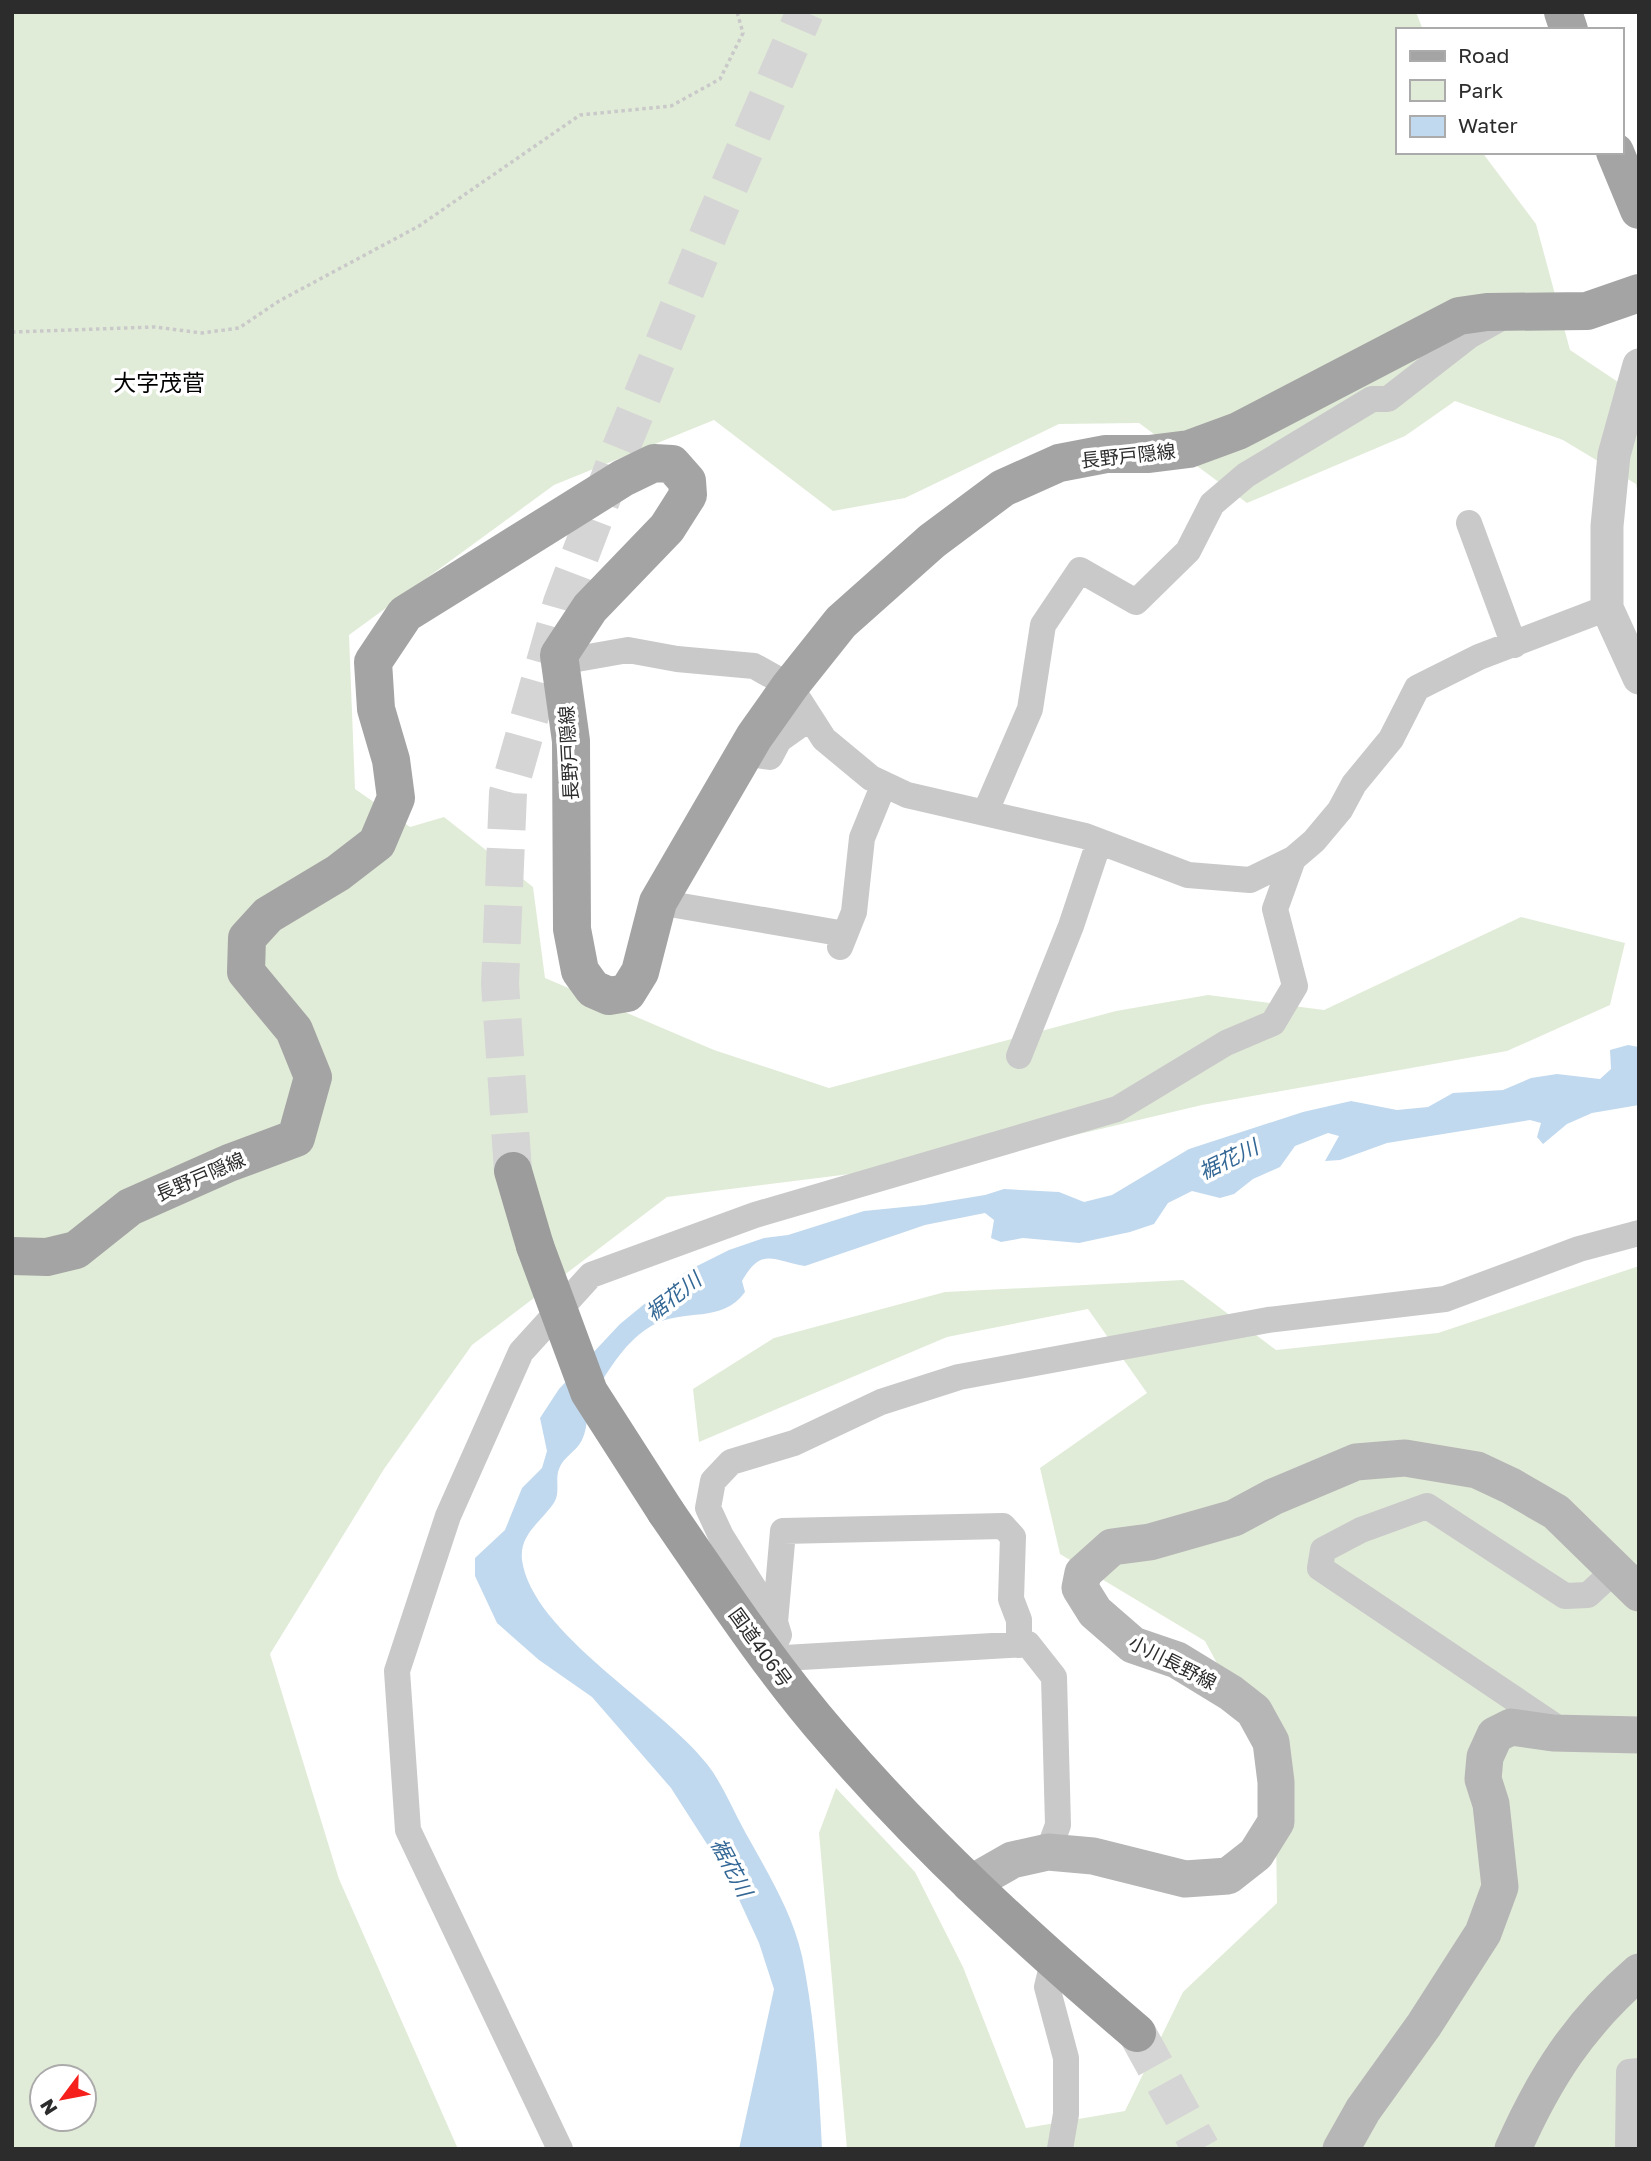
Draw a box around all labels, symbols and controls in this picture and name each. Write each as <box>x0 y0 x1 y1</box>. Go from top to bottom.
legend <box>1396 28 1623 154</box>
text: Road <box>1458 42 1509 68</box>
text: Park <box>1458 77 1504 103</box>
text: Water <box>1458 112 1518 138</box>
district label: 大字茂菅 <box>113 368 205 396</box>
street label: 長野戸隠線 <box>1080 439 1176 471</box>
street label: 長野戸隠線 <box>554 705 582 801</box>
water label: 裾花川 <box>1194 1133 1264 1184</box>
street label: 長野戸隠線 <box>152 1147 248 1205</box>
water label: 裾花川 <box>640 1265 707 1326</box>
street label: 国道406号 <box>725 1603 797 1691</box>
street label: 小川長野線 <box>1125 1630 1221 1694</box>
water label: 裾花川 <box>706 1833 759 1903</box>
north arrow <box>28 2063 98 2133</box>
text: N <box>35 2095 62 2119</box>

